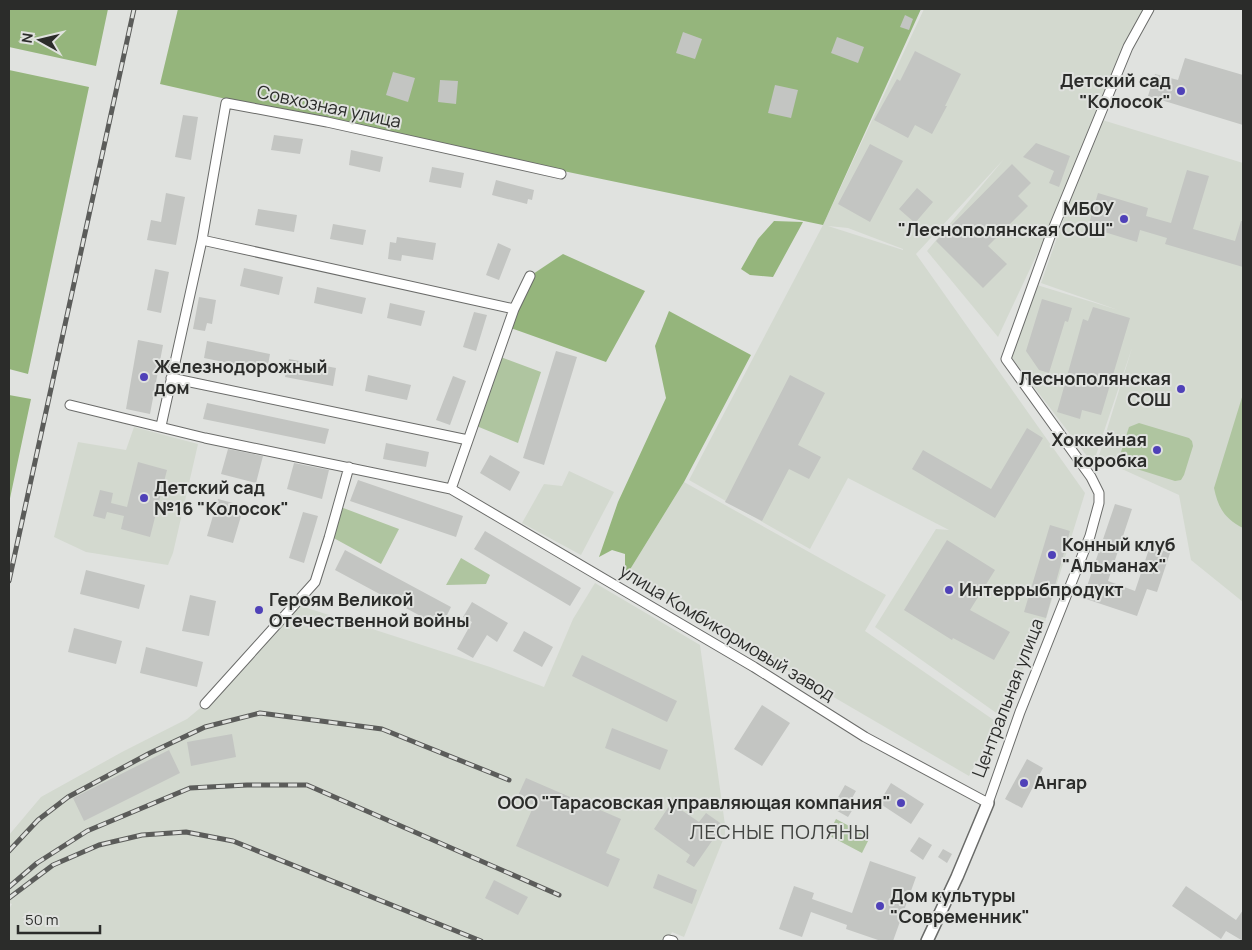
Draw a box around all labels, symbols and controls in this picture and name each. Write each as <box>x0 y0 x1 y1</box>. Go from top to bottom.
north arrow <box>15 15 65 65</box>
text: N <box>17 32 37 44</box>
place label: Детский сад "Колосок" <box>1060 68 1171 113</box>
street label: Совхозная улица <box>255 79 404 133</box>
marker: Детский сад "Колосок" <box>1175 85 1187 97</box>
place label: МБОУ "Леснополянская СОШ" <box>898 196 1115 241</box>
marker: МБОУ "Леснополянская СОШ" <box>1118 213 1130 225</box>
place label: Железнодорожный дом <box>154 354 328 399</box>
place label: Леснополянская СОШ <box>1019 366 1171 411</box>
marker: Железнодорожный дом <box>138 371 150 383</box>
marker: Леснополянская СОШ <box>1175 383 1187 395</box>
place label: Хоккейная коробка <box>1052 427 1147 472</box>
marker: Хоккейная коробка <box>1151 444 1163 456</box>
place label: Детский сад №16 "Колосок" <box>154 475 289 520</box>
marker: Детский сад №16 "Колосок" <box>138 492 150 504</box>
place label: Конный клуб "Альманах" <box>1062 532 1176 577</box>
marker: Конный клуб "Альманах" <box>1046 549 1058 561</box>
street label: улица Комбикормовый завод <box>615 558 840 706</box>
place label: Интеррыбпродукт <box>959 577 1124 601</box>
marker: Интеррыбпродукт <box>943 584 955 596</box>
place label: Героям Великой Отечественной войны <box>269 587 470 632</box>
marker: Героям Великой Отечественной войны <box>253 604 265 616</box>
street label: Центральная улица <box>966 615 1048 781</box>
place label: Ангар <box>1034 770 1087 794</box>
marker: Ангар <box>1018 777 1030 789</box>
place label: ООО "Тарасовская управляющая компания" <box>497 790 891 814</box>
marker: ООО "Тарасовская управляющая компания" <box>895 797 907 809</box>
district label: ЛЕСНЫЕ ПОЛЯНЫ <box>690 818 870 845</box>
place label: Дом культуры "Современник" <box>890 883 1030 928</box>
marker: Дом культуры "Современник" <box>874 900 886 912</box>
scale bar <box>18 902 100 934</box>
text: 50 m <box>25 909 59 930</box>

